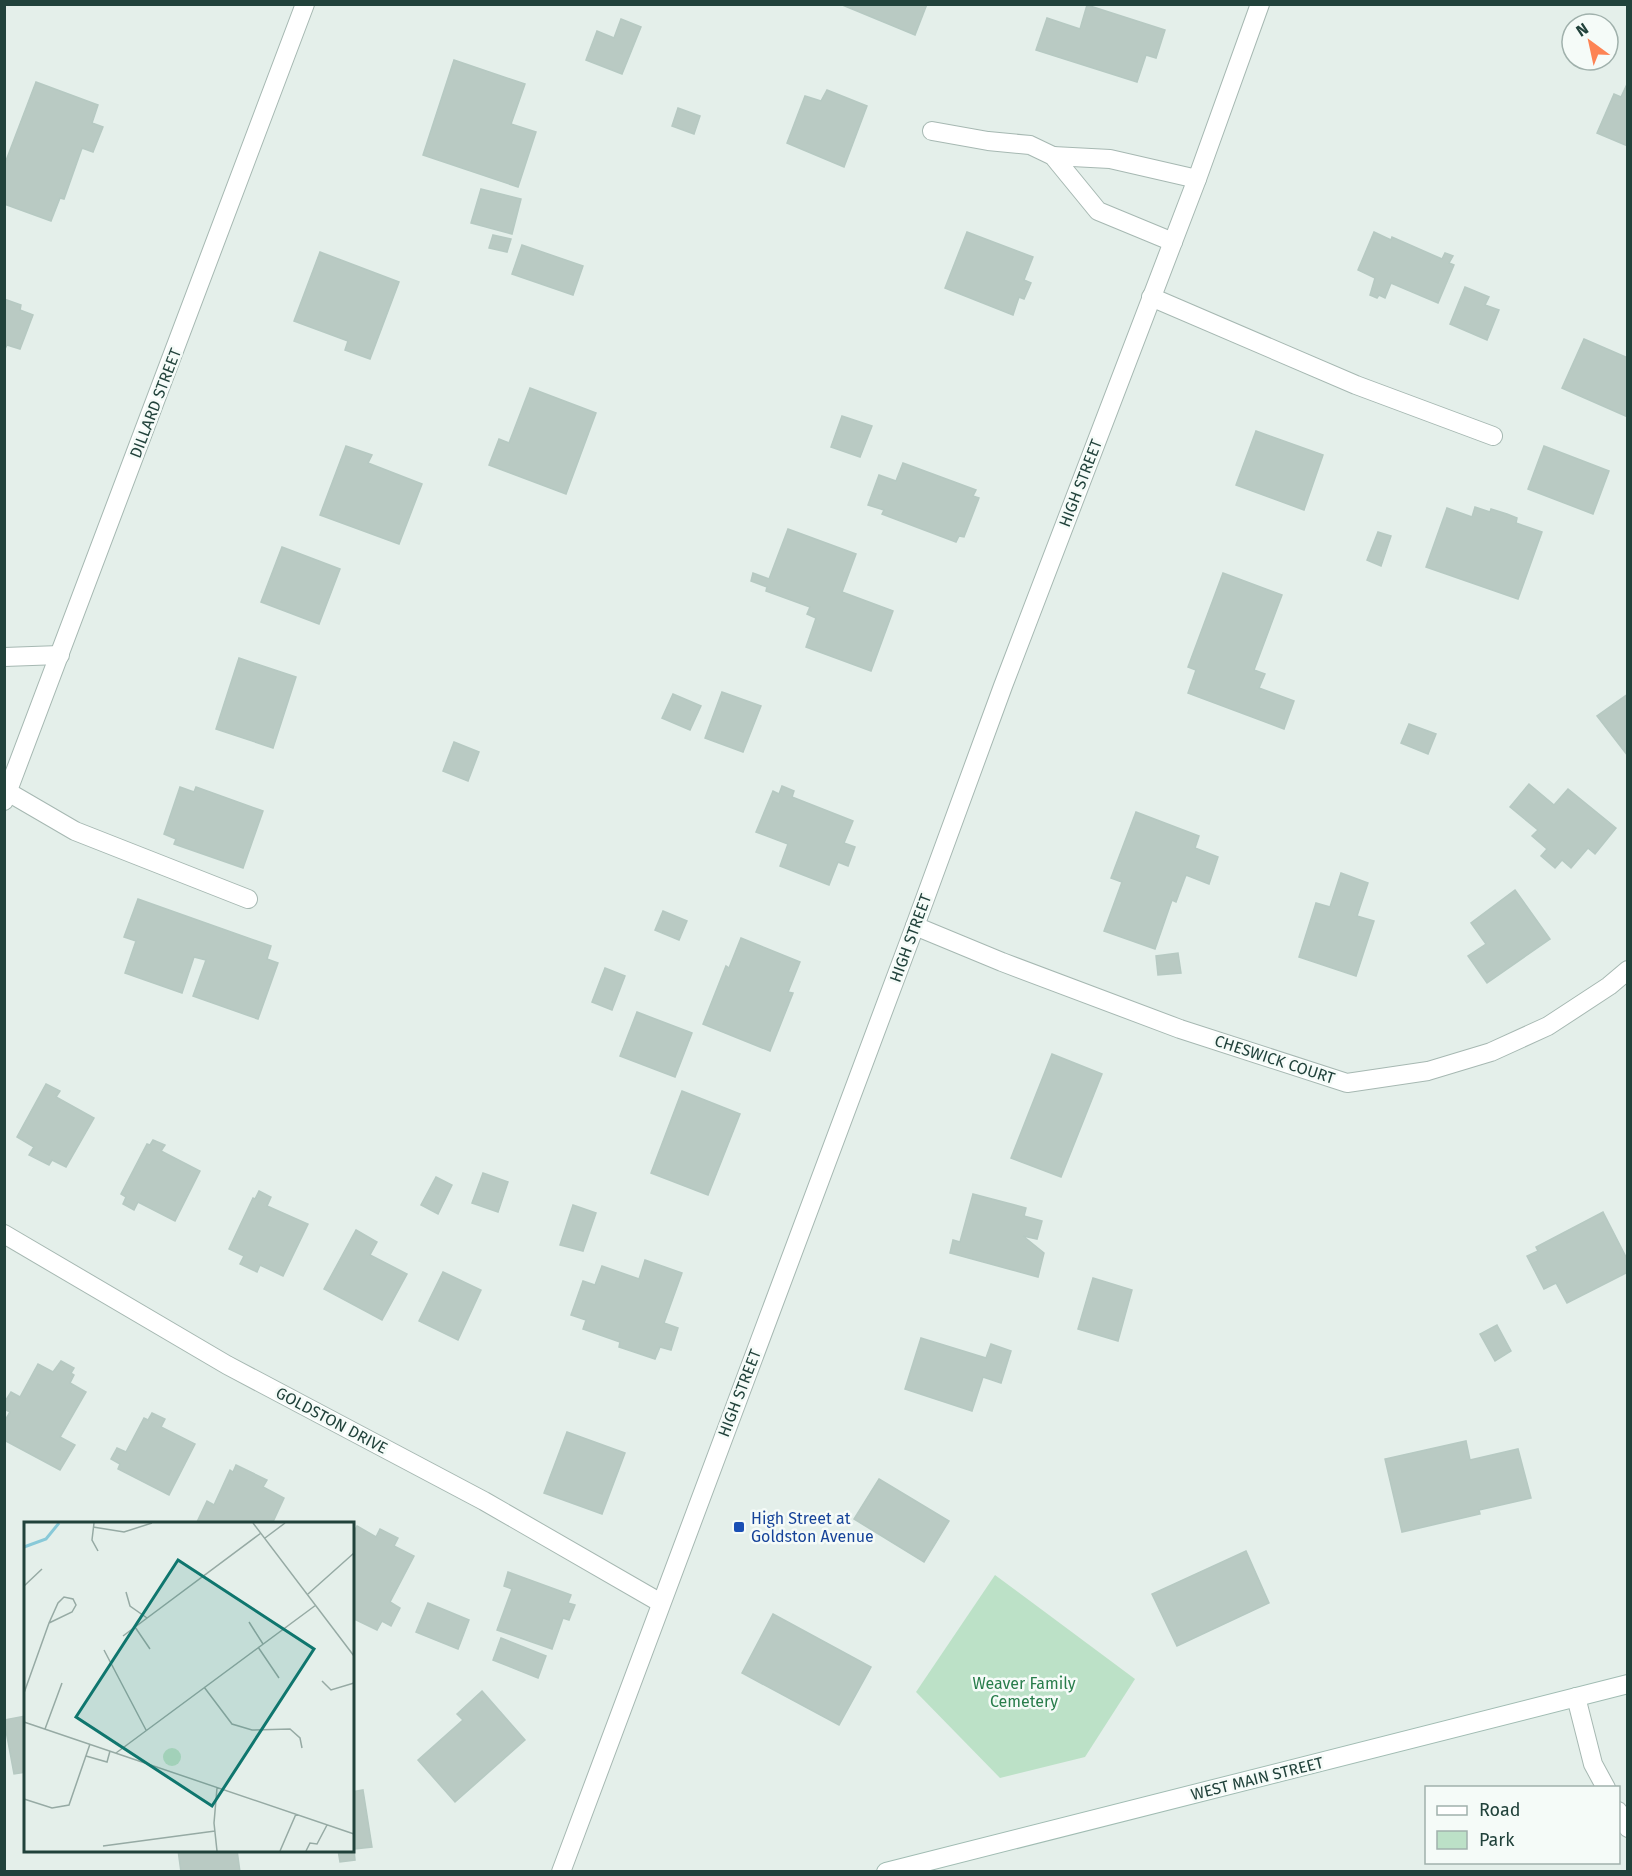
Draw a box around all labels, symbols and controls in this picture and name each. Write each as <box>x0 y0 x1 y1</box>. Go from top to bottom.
north arrow <box>1560 12 1620 72</box>
text: N <box>1572 19 1592 41</box>
street label: DILLARD STREET <box>126 345 185 461</box>
street label: HIGH STREET <box>1055 436 1106 530</box>
street label: HIGH STREET <box>886 891 935 985</box>
street label: CHESWICK COURT <box>1212 1031 1338 1088</box>
street label: HIGH STREET <box>714 1346 765 1440</box>
street label: GOLDSTON DRIVE <box>273 1383 391 1458</box>
place label: High Street at Goldston Avenue <box>751 1509 874 1546</box>
marker: High Street at Goldston Avenue <box>732 1520 746 1534</box>
inset map <box>24 1522 354 1852</box>
park label: Weaver Family Cemetery <box>972 1674 1076 1711</box>
street label: WEST MAIN STREET <box>1189 1753 1326 1804</box>
legend <box>1425 1786 1620 1864</box>
text: Road <box>1479 1799 1521 1821</box>
text: Park <box>1479 1829 1515 1851</box>

